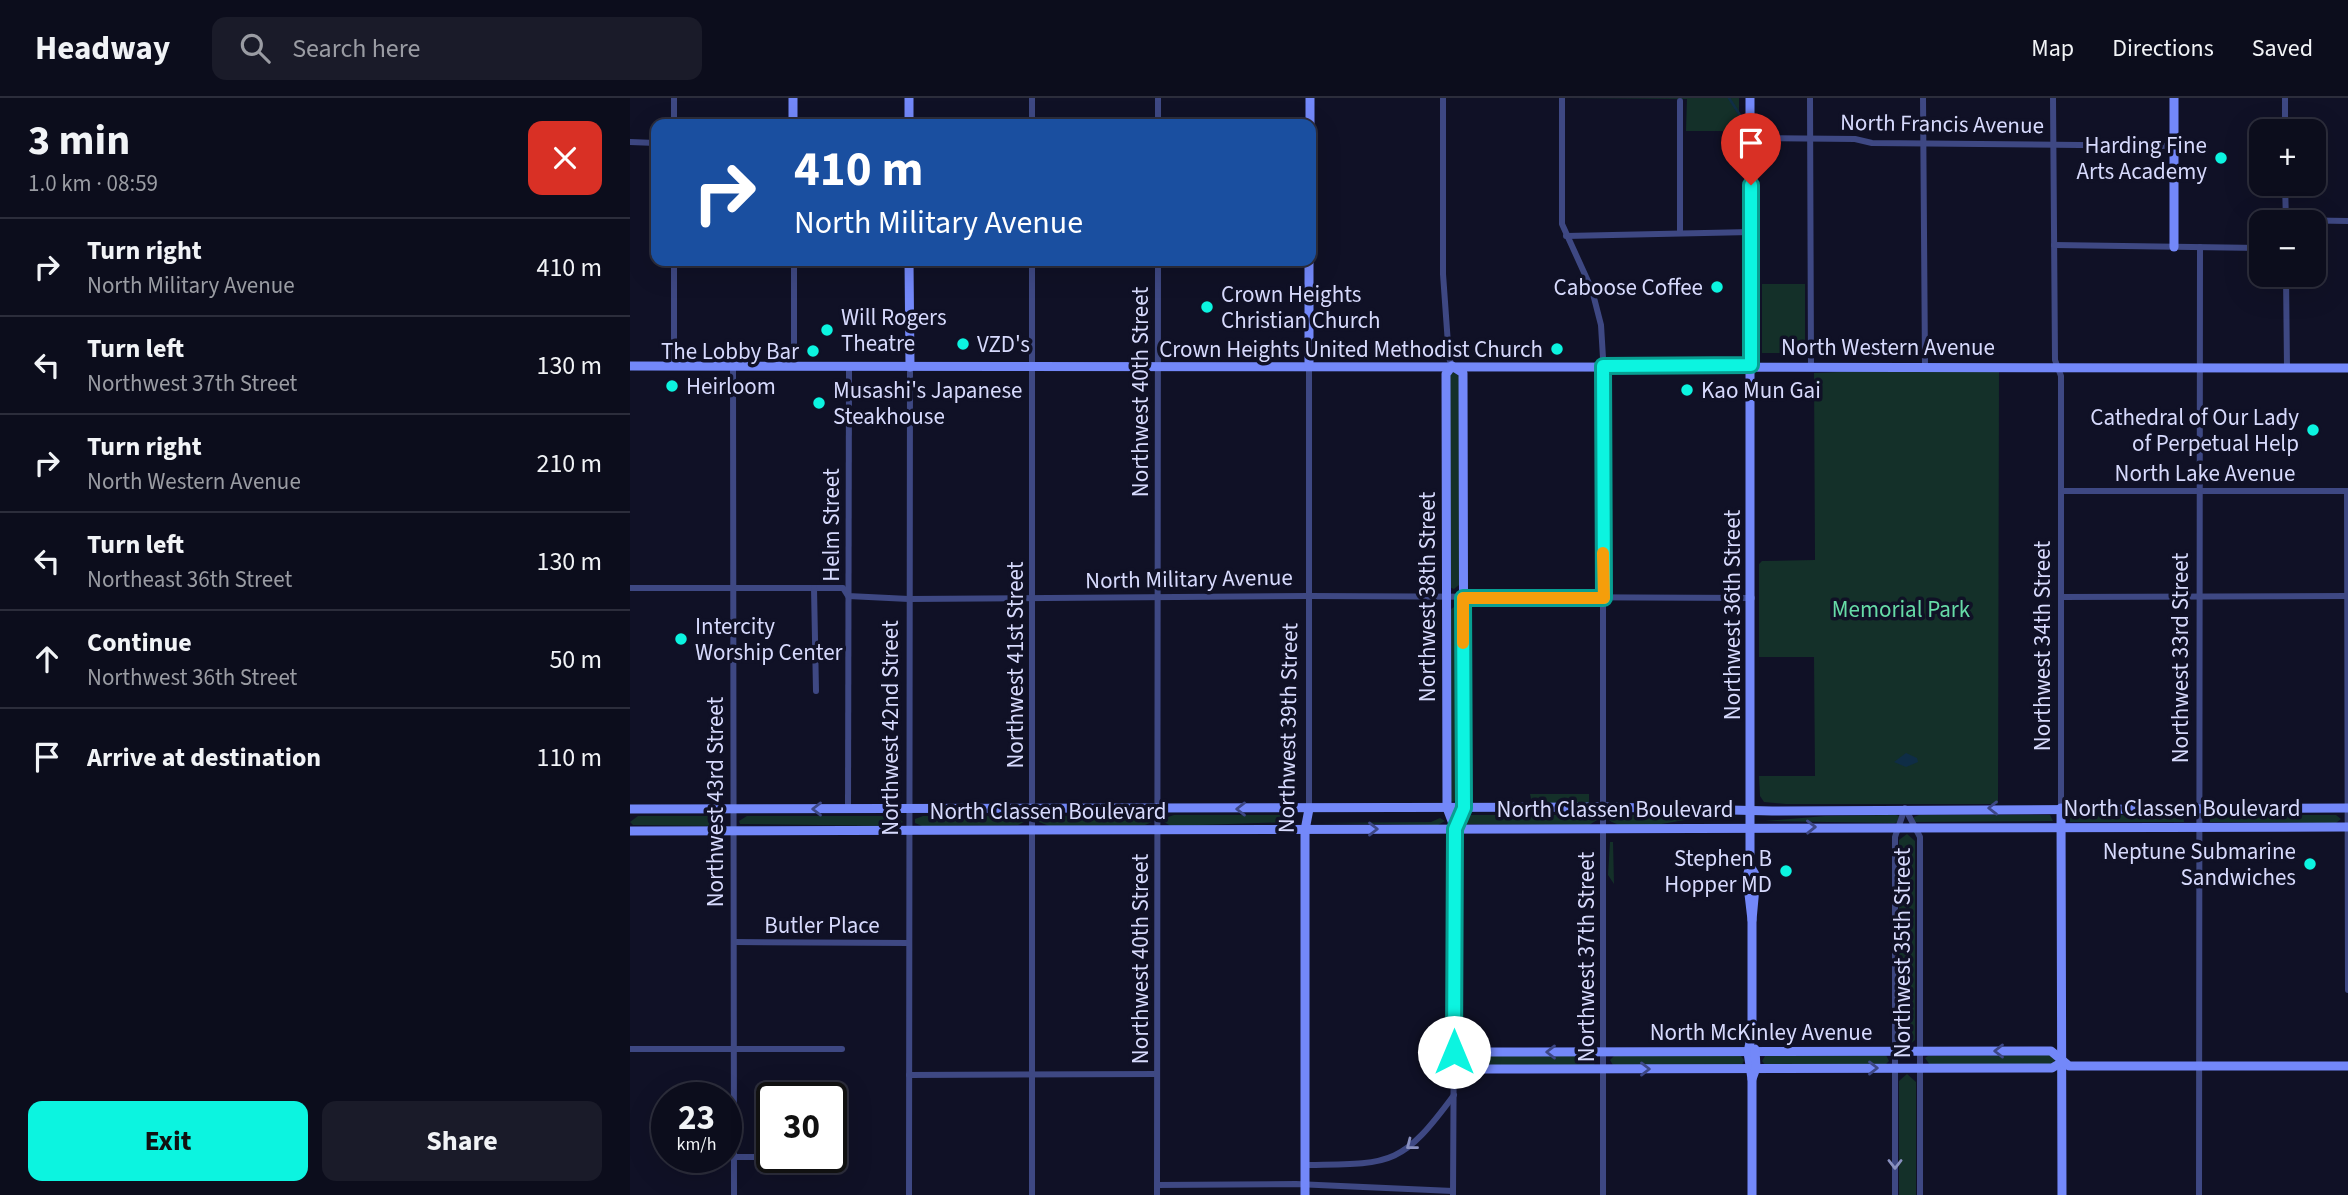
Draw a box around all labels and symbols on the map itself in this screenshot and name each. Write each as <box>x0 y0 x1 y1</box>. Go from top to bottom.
street label: North Francis Avenue <box>1840 106 2044 142</box>
pin <box>1721 113 1781 185</box>
place label: Harding Fine Arts Academy <box>2076 129 2207 188</box>
marker: Harding Fine Arts Academy <box>2213 150 2229 166</box>
place label: Caboose Coffee <box>1554 271 1703 304</box>
place label: Crown Heights Christian Church <box>1221 278 1381 337</box>
marker: Caboose Coffee <box>1709 279 1725 295</box>
street label: Northwest 40th Street <box>1124 287 1157 497</box>
marker: Crown Heights Christian Church <box>1199 299 1215 315</box>
place label: Will Rogers Theatre <box>841 301 947 360</box>
marker: Will Rogers Theatre <box>819 322 835 338</box>
place label: VZD's <box>977 328 1030 361</box>
street label: North Western Avenue <box>1781 331 1995 364</box>
place label: Crown Heights United Methodist Church <box>1159 333 1543 366</box>
place label: The Lobby Bar <box>661 335 800 368</box>
marker: VZD's <box>955 336 971 352</box>
marker: Crown Heights United Methodist Church <box>1549 341 1565 357</box>
marker: The Lobby Bar <box>805 343 821 359</box>
place label: Heirloom <box>686 370 776 403</box>
place label: Musashi's Japanese Steakhouse <box>833 374 1022 433</box>
place label: Kao Mun Gai <box>1701 374 1821 407</box>
marker: Heirloom <box>664 378 680 394</box>
marker: Kao Mun Gai <box>1679 382 1695 398</box>
marker: Musashi's Japanese Steakhouse <box>811 395 827 411</box>
place label: Cathedral of Our Lady of Perpetual Help <box>2090 401 2299 460</box>
marker: Cathedral of Our Lady of Perpetual Help <box>2305 422 2321 438</box>
street label: North Lake Avenue <box>2115 457 2295 490</box>
street label: Helm Street <box>815 468 848 582</box>
street label: Northwest 38th Street <box>1411 492 1444 702</box>
street label: Northwest 36th Street <box>1716 510 1749 720</box>
street label: Northwest 34th Street <box>2026 541 2059 751</box>
street label: Northwest 33rd Street <box>2164 552 2197 763</box>
street label: Northwest 41st Street <box>999 561 1032 769</box>
street label: North Military Avenue <box>1085 561 1293 597</box>
park label: Memorial Park <box>1832 593 1971 626</box>
place label: Intercity Worship Center <box>695 610 844 669</box>
street label: Northwest 42nd Street <box>874 620 907 836</box>
street label: Northwest 39th Street <box>1270 622 1306 833</box>
marker: Intercity Worship Center <box>673 631 689 647</box>
street label: Northwest 43rd Street <box>699 696 732 907</box>
street label: North Classen Boulevard <box>2064 792 2300 825</box>
street label: North Classen Boulevard <box>1497 793 1733 826</box>
street label: North Classen Boulevard <box>930 795 1166 828</box>
one-way arrow <box>1987 800 1998 816</box>
one-way arrow <box>812 801 822 817</box>
one-way arrow <box>1235 801 1246 817</box>
one-way arrow <box>1806 820 1817 835</box>
one-way arrow <box>1368 821 1379 837</box>
place label: Neptune Submarine Sandwiches <box>2103 835 2296 894</box>
place label: Stephen B Hopper MD <box>1664 842 1772 901</box>
street label: Northwest 35th Street <box>1886 848 1919 1058</box>
street label: Northwest 37th Street <box>1570 852 1603 1062</box>
street label: Northwest 40th Street <box>1124 854 1157 1064</box>
marker: Neptune Submarine Sandwiches <box>2302 856 2318 872</box>
marker: Stephen B Hopper MD <box>1778 863 1794 879</box>
street label: Butler Place <box>764 909 880 942</box>
position arrow <box>1417 1015 1491 1089</box>
street label: North McKinley Avenue <box>1650 1016 1872 1049</box>
one-way arrow <box>1993 1043 2004 1059</box>
one-way arrow <box>1545 1044 1556 1060</box>
one-way arrow <box>1868 1060 1878 1076</box>
one-way arrow <box>1640 1061 1651 1077</box>
speed limit sign: 30 <box>756 1082 847 1173</box>
one-way arrow <box>1407 1136 1419 1149</box>
one-way arrow <box>1887 1159 1903 1170</box>

